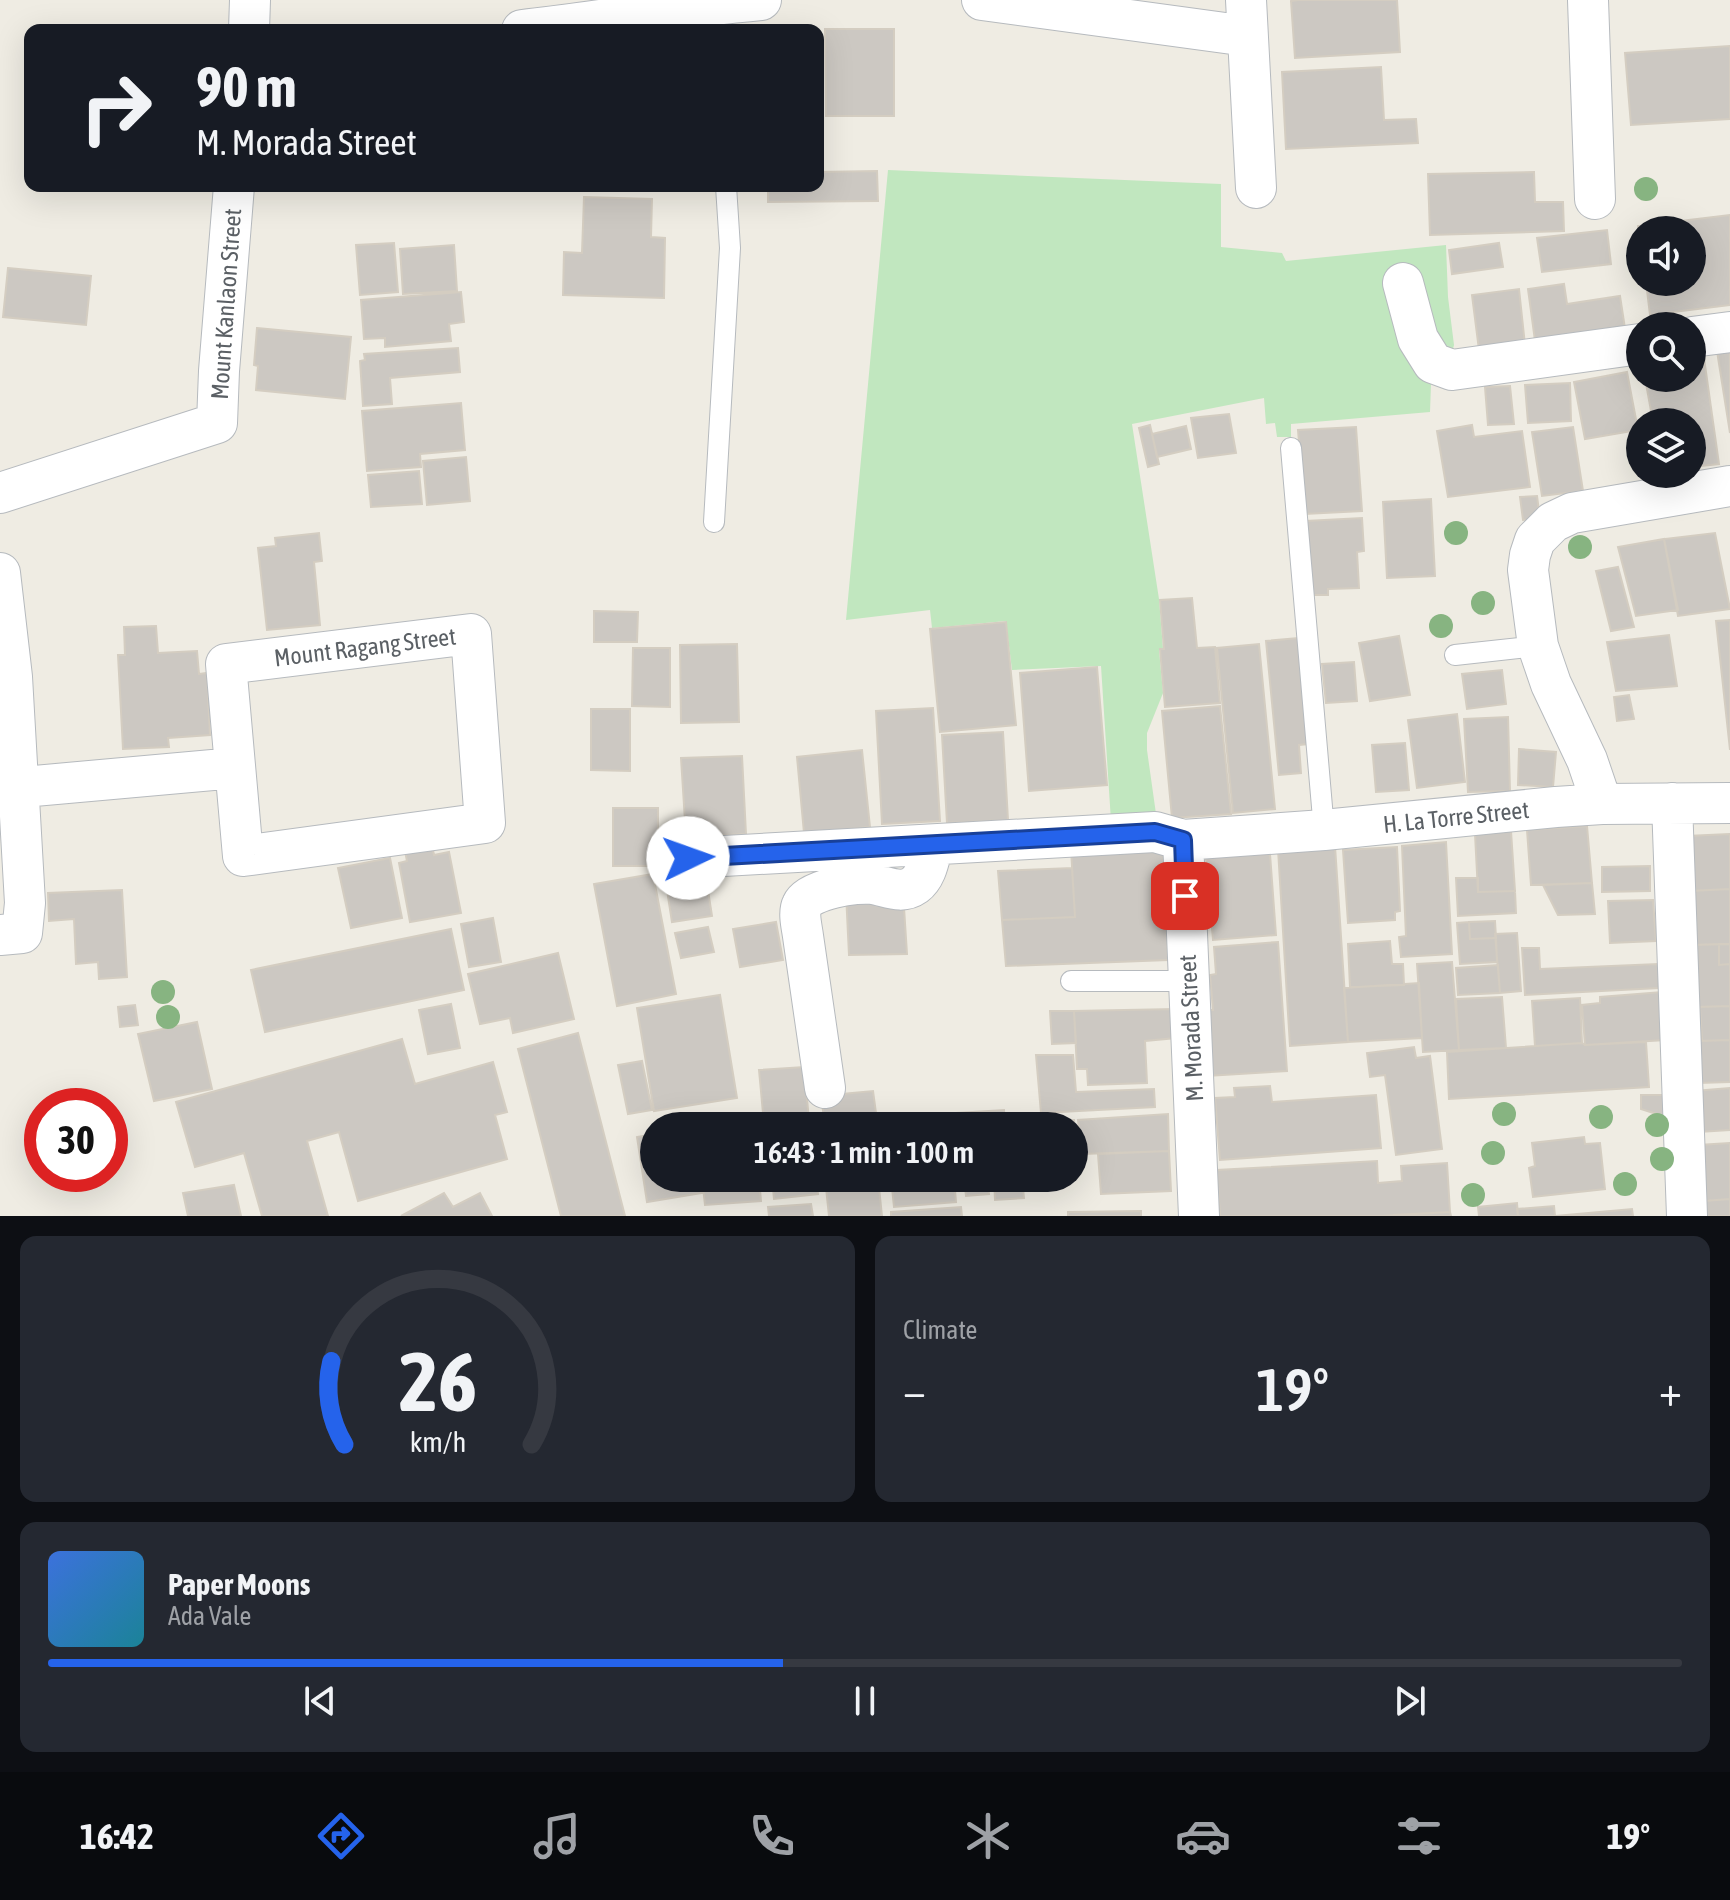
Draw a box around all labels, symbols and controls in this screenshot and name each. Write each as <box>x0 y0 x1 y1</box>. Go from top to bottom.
text: 90 m <box>196 55 297 119</box>
icon: right <box>64 56 168 160</box>
text: M. Morada Street <box>196 121 417 163</box>
street label: Mount Kanlaon Street <box>206 208 246 400</box>
map controls <box>1626 216 1706 488</box>
button: sound <box>1626 216 1706 296</box>
button: search <box>1626 312 1706 392</box>
button: layers <box>1626 408 1706 488</box>
street label: Mount Ragang Street <box>273 622 457 672</box>
street label: H. La Torre Street <box>1382 796 1530 838</box>
position arrow <box>646 816 730 900</box>
pin <box>1151 862 1219 930</box>
icon: arrive <box>1163 874 1207 918</box>
street label: M. Morada Street <box>1174 954 1208 1102</box>
speed limit sign: 30 <box>24 1088 128 1192</box>
text: 16:43 · 1 min · 100 m <box>754 1135 974 1169</box>
text: Climate <box>903 1315 977 1345</box>
text: 26 <box>398 1333 477 1429</box>
text: 19° <box>1256 1355 1329 1424</box>
text: − <box>903 1365 926 1415</box>
text: + <box>1659 1365 1682 1415</box>
text: km/h <box>409 1425 466 1458</box>
text: Paper Moons <box>168 1567 310 1601</box>
text: Ada Vale <box>168 1601 251 1631</box>
icon: previous <box>298 1679 342 1723</box>
icon: pause <box>843 1679 887 1723</box>
icon: next <box>1388 1679 1432 1723</box>
icon: directions <box>313 1808 369 1864</box>
icon: music <box>529 1808 585 1864</box>
icon: phone <box>744 1808 800 1864</box>
icon: climate <box>960 1808 1016 1864</box>
icon: car <box>1175 1808 1231 1864</box>
icon: filters <box>1391 1808 1447 1864</box>
text: 16:42 <box>80 1815 154 1857</box>
text: 19° <box>1606 1815 1650 1857</box>

